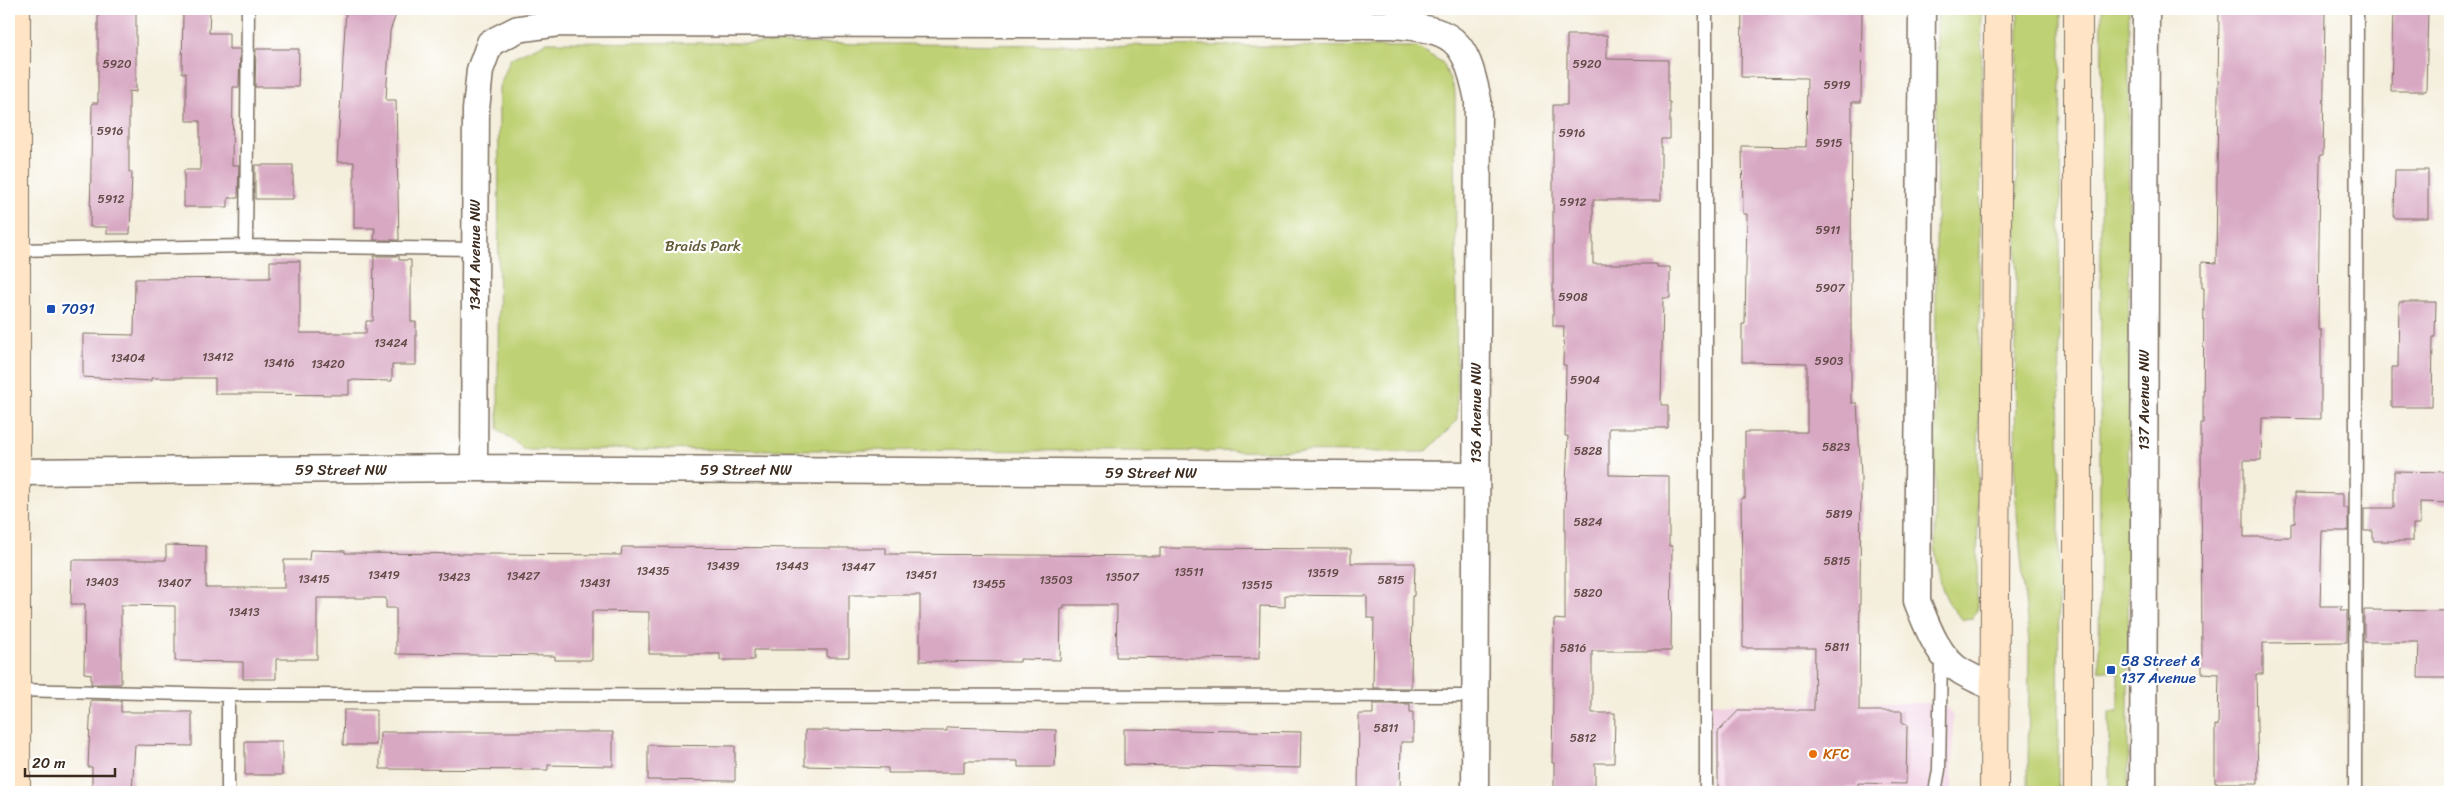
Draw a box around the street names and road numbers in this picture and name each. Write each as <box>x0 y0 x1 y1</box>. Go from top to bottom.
street label: 134A Avenue NW <box>462 199 488 311</box>
street label: 137 Avenue NW <box>2131 349 2157 451</box>
street label: 136 Avenue NW <box>1463 362 1489 464</box>
street label: 59 Street NW <box>295 457 387 483</box>
street label: 59 Street NW <box>700 457 792 483</box>
street label: 59 Street NW <box>1105 460 1197 486</box>

